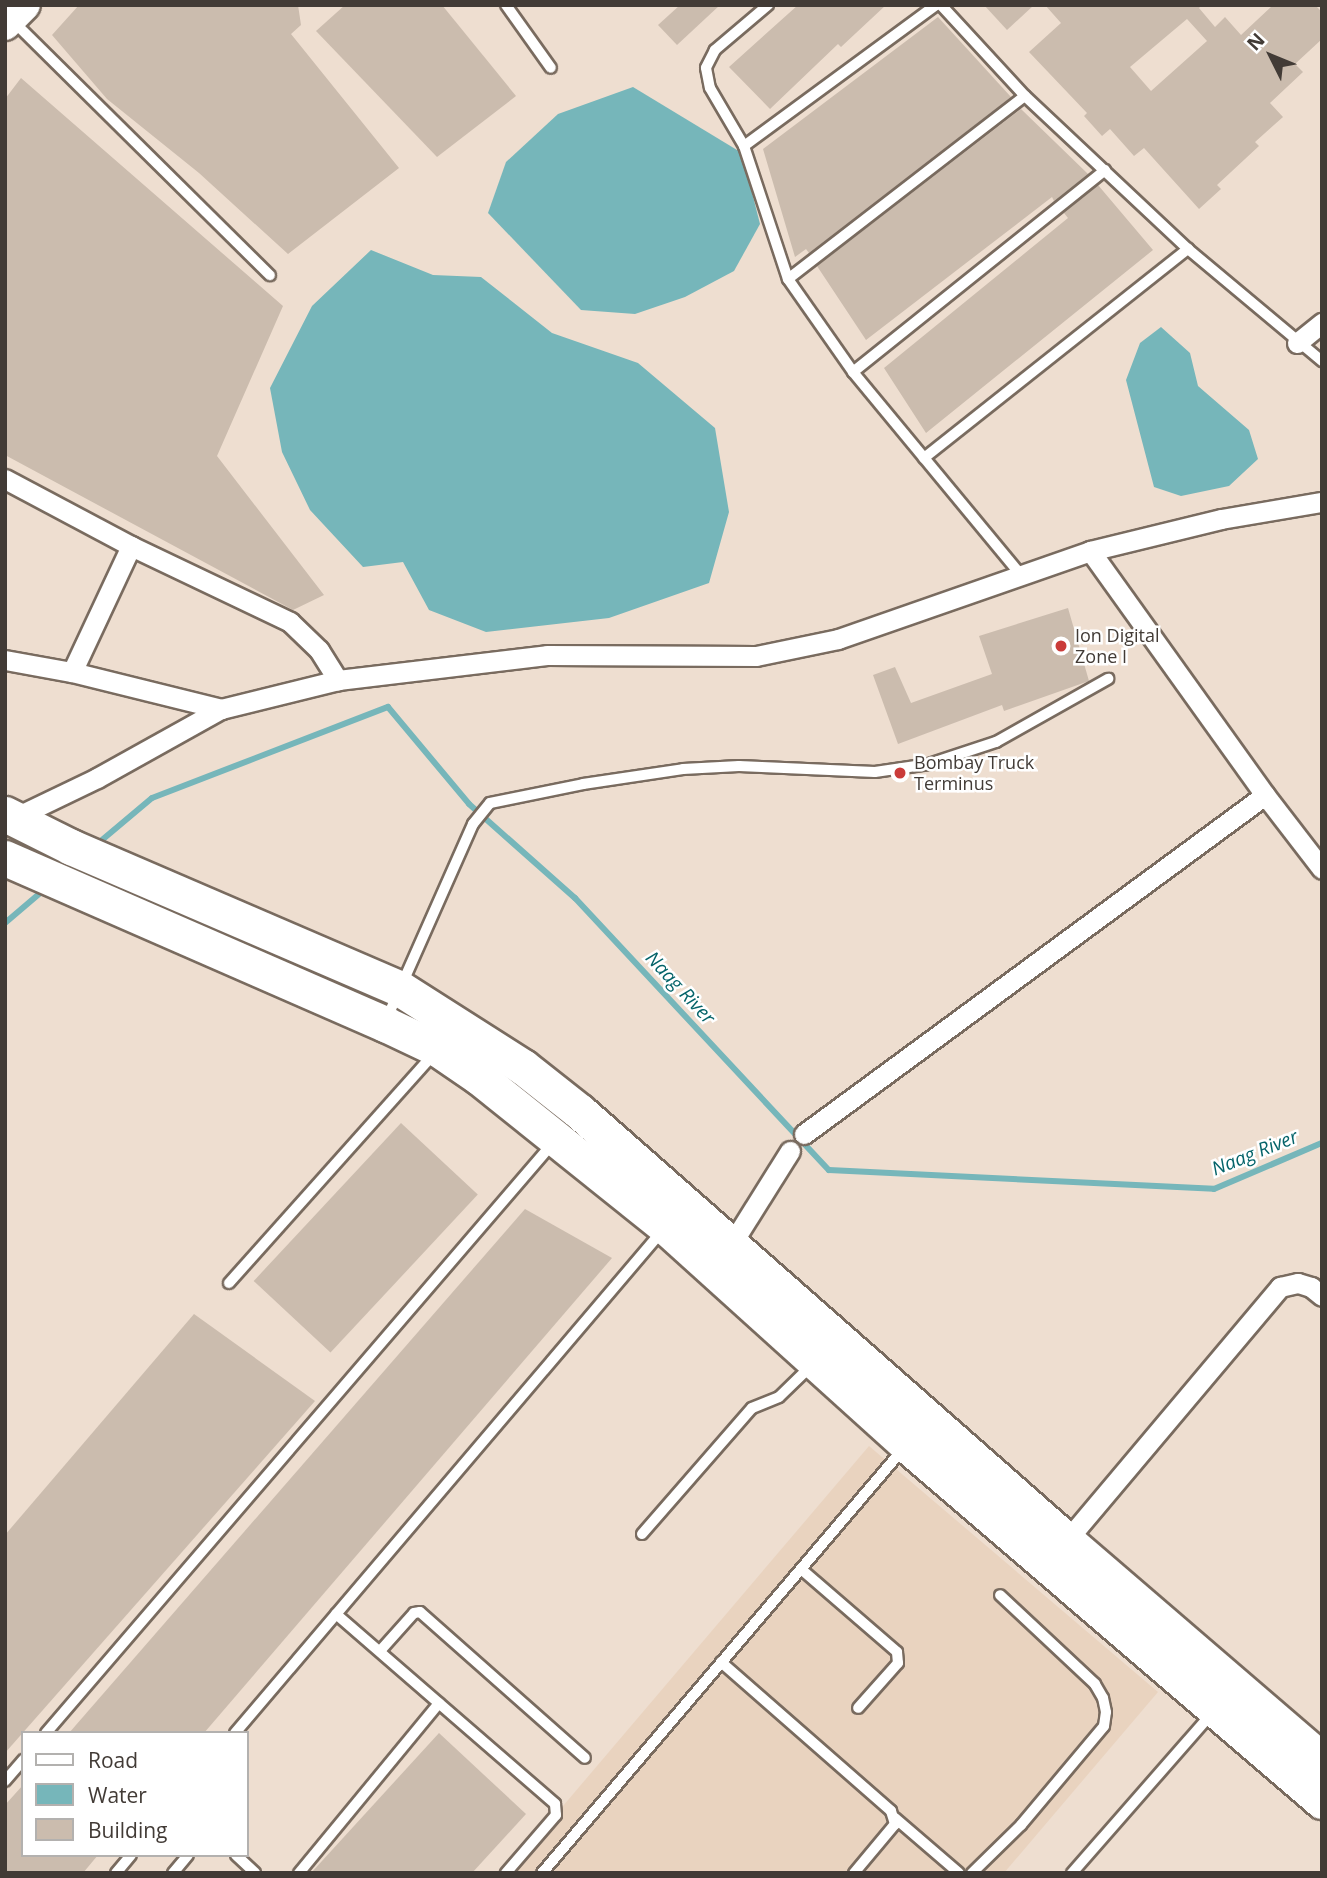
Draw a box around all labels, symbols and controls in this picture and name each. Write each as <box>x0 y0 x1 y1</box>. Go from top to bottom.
north arrow <box>1236 21 1306 91</box>
text: N <box>1241 27 1270 56</box>
place label: Ion Digital Zone I <box>1075 625 1159 668</box>
marker: Ion Digital Zone I <box>1053 638 1069 654</box>
place label: Bombay Truck Terminus <box>914 752 1034 794</box>
marker: Bombay Truck Terminus <box>892 765 908 781</box>
water label: Naag River <box>641 947 719 1029</box>
water label: Naag River <box>1209 1125 1301 1181</box>
legend <box>21 1731 248 1857</box>
text: Road <box>88 1746 138 1774</box>
text: Water <box>88 1781 147 1809</box>
text: Building <box>88 1816 167 1844</box>

